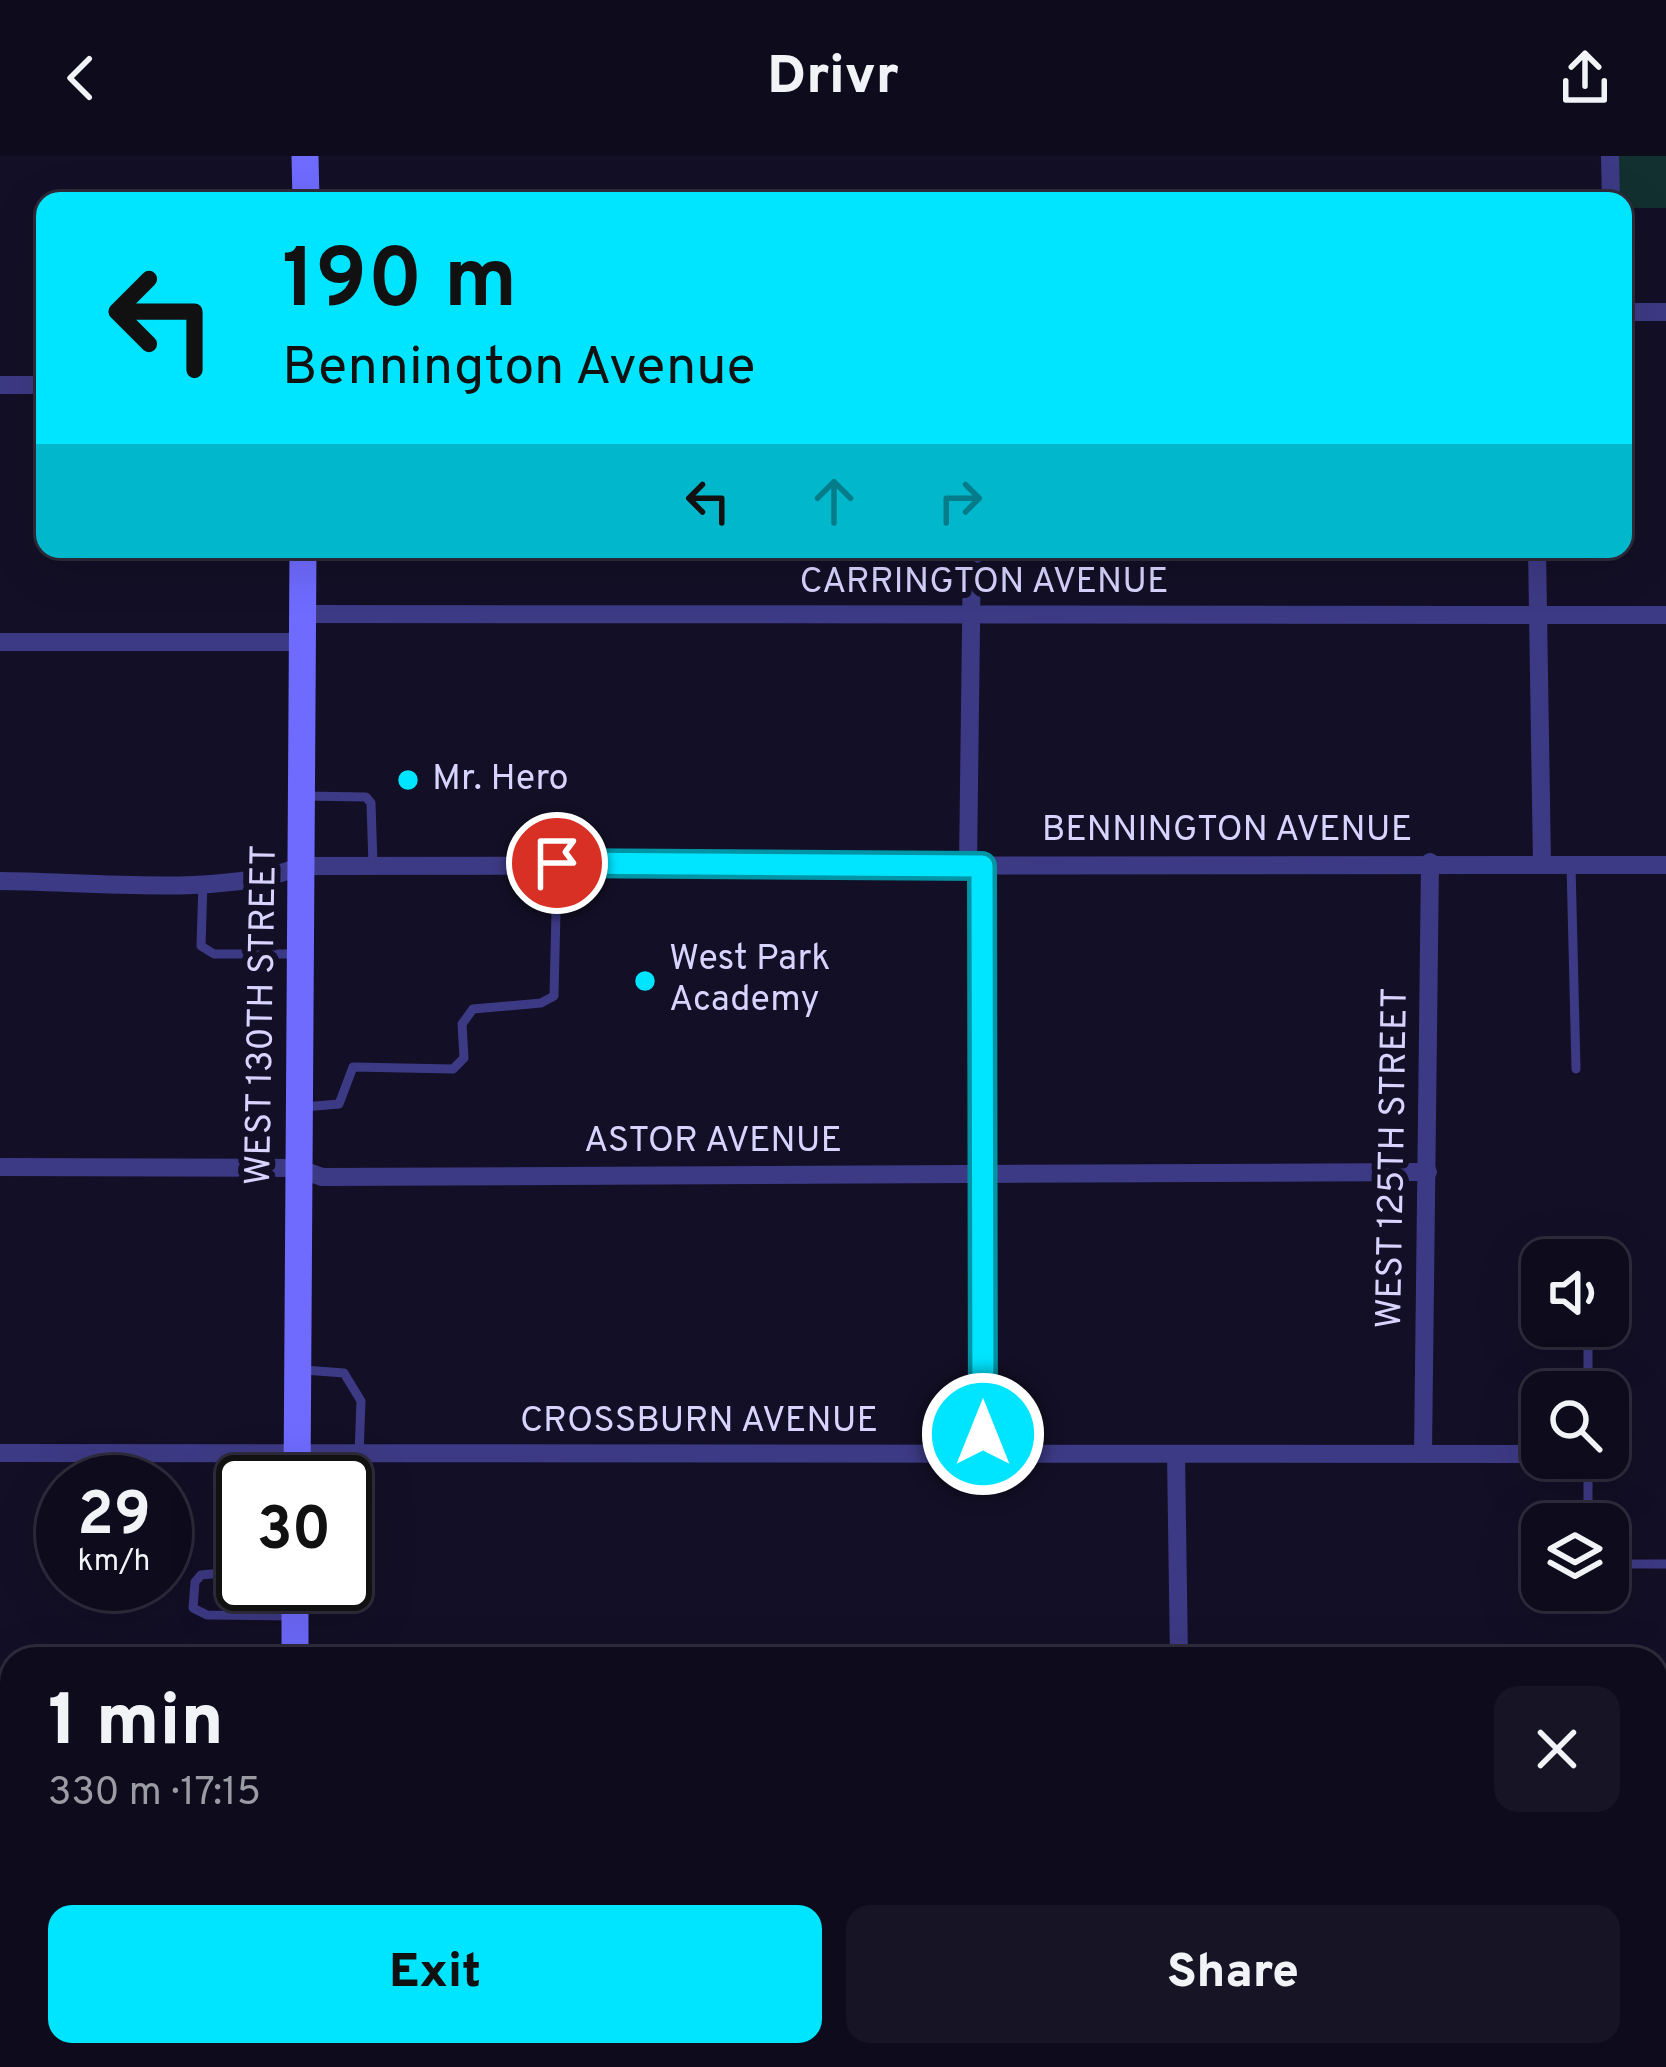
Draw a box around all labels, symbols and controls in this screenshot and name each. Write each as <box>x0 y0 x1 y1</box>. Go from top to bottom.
text: Drivr <box>767 44 899 113</box>
icon: back <box>48 45 114 111</box>
icon: share <box>1552 45 1618 111</box>
text: 190 m <box>282 231 517 337</box>
icon: left <box>84 240 240 396</box>
text: Bennington Avenue <box>282 335 756 404</box>
icon: left <box>675 468 741 534</box>
icon: ahead <box>801 468 867 534</box>
icon: right <box>927 468 993 534</box>
street label: CARRINGTON AVENUE <box>799 560 1169 606</box>
place label: Mr. Hero <box>432 757 569 803</box>
marker: Mr. Hero <box>395 767 421 793</box>
street label: BENNINGTON AVENUE <box>1042 808 1412 854</box>
pin <box>506 812 608 914</box>
icon: arrive <box>524 830 590 896</box>
street label: WEST 130TH STREET <box>237 844 289 1186</box>
place label: West Park Academy <box>669 937 830 1024</box>
marker: West Park Academy <box>632 968 658 994</box>
street label: WEST 125TH STREET <box>1368 987 1420 1329</box>
street label: ASTOR AVENUE <box>584 1119 842 1165</box>
map controls <box>1521 1239 1629 1611</box>
button: sound <box>1521 1239 1629 1347</box>
position arrow <box>920 1371 1046 1497</box>
button: search <box>1521 1371 1629 1479</box>
street label: CROSSBURN AVENUE <box>520 1399 878 1445</box>
speed limit sign: 30 <box>216 1455 372 1611</box>
text: 29 <box>77 1480 151 1556</box>
button: layers <box>1521 1503 1629 1611</box>
text: km/h <box>78 1544 150 1581</box>
text: 1 min <box>48 1679 224 1771</box>
button: close <box>1494 1686 1620 1812</box>
text: 330 m · 17:15 <box>48 1770 261 1819</box>
button: Exit <box>48 1905 822 2043</box>
button: Share <box>846 1905 1620 2043</box>

